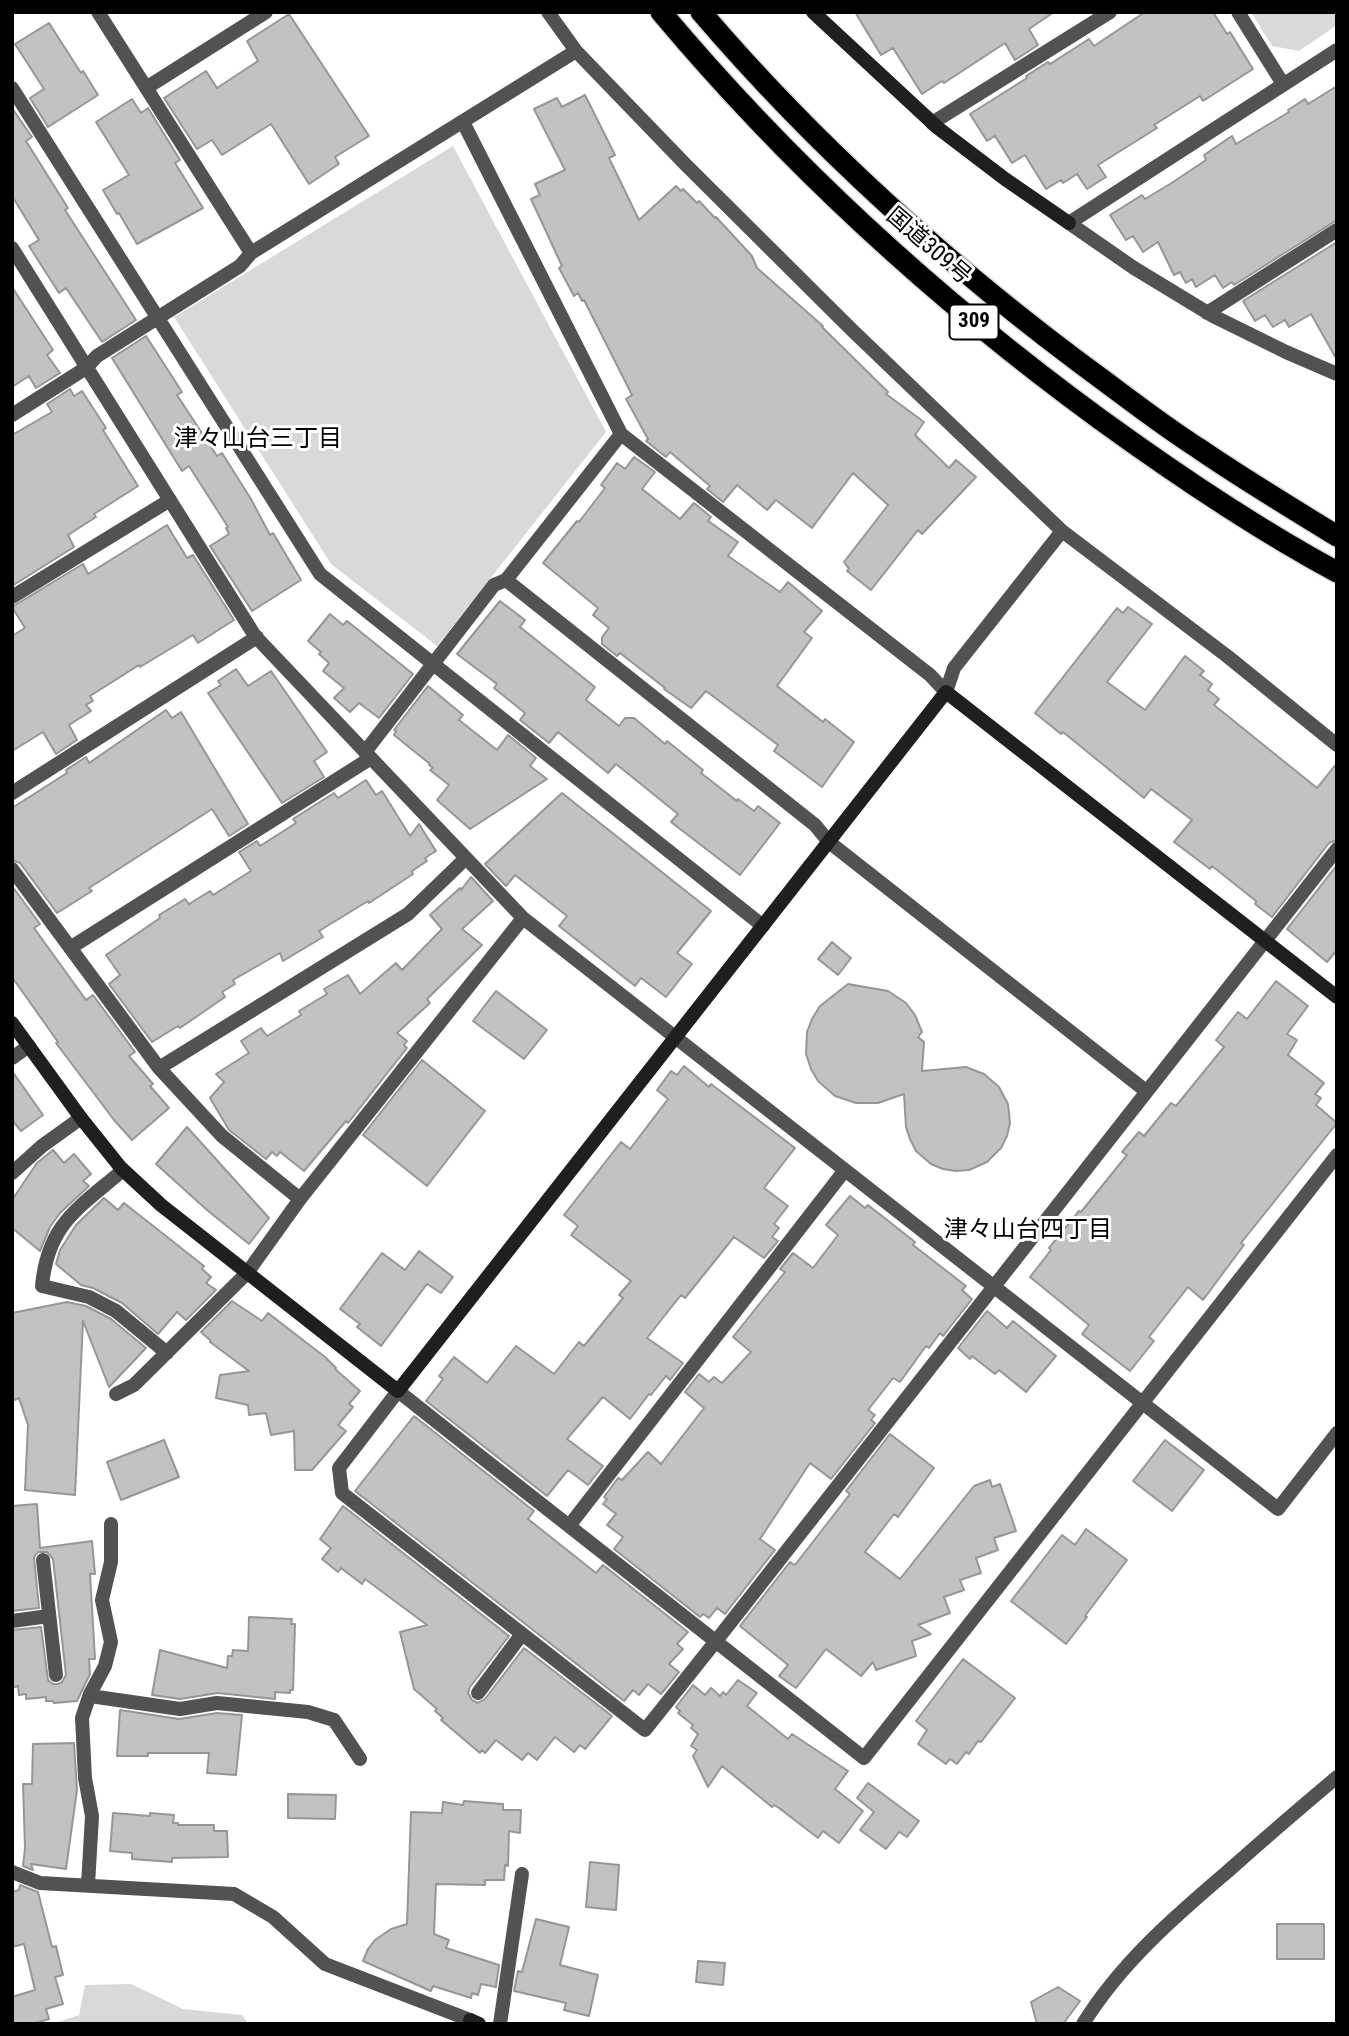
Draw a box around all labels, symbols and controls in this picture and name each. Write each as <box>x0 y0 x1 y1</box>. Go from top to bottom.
street label: 国道309号 <box>880 203 976 291</box>
road number: 309 <box>950 304 998 340</box>
district label: 津々山台三丁目 <box>174 426 342 454</box>
district label: 津々山台四丁目 <box>944 1217 1112 1245</box>

